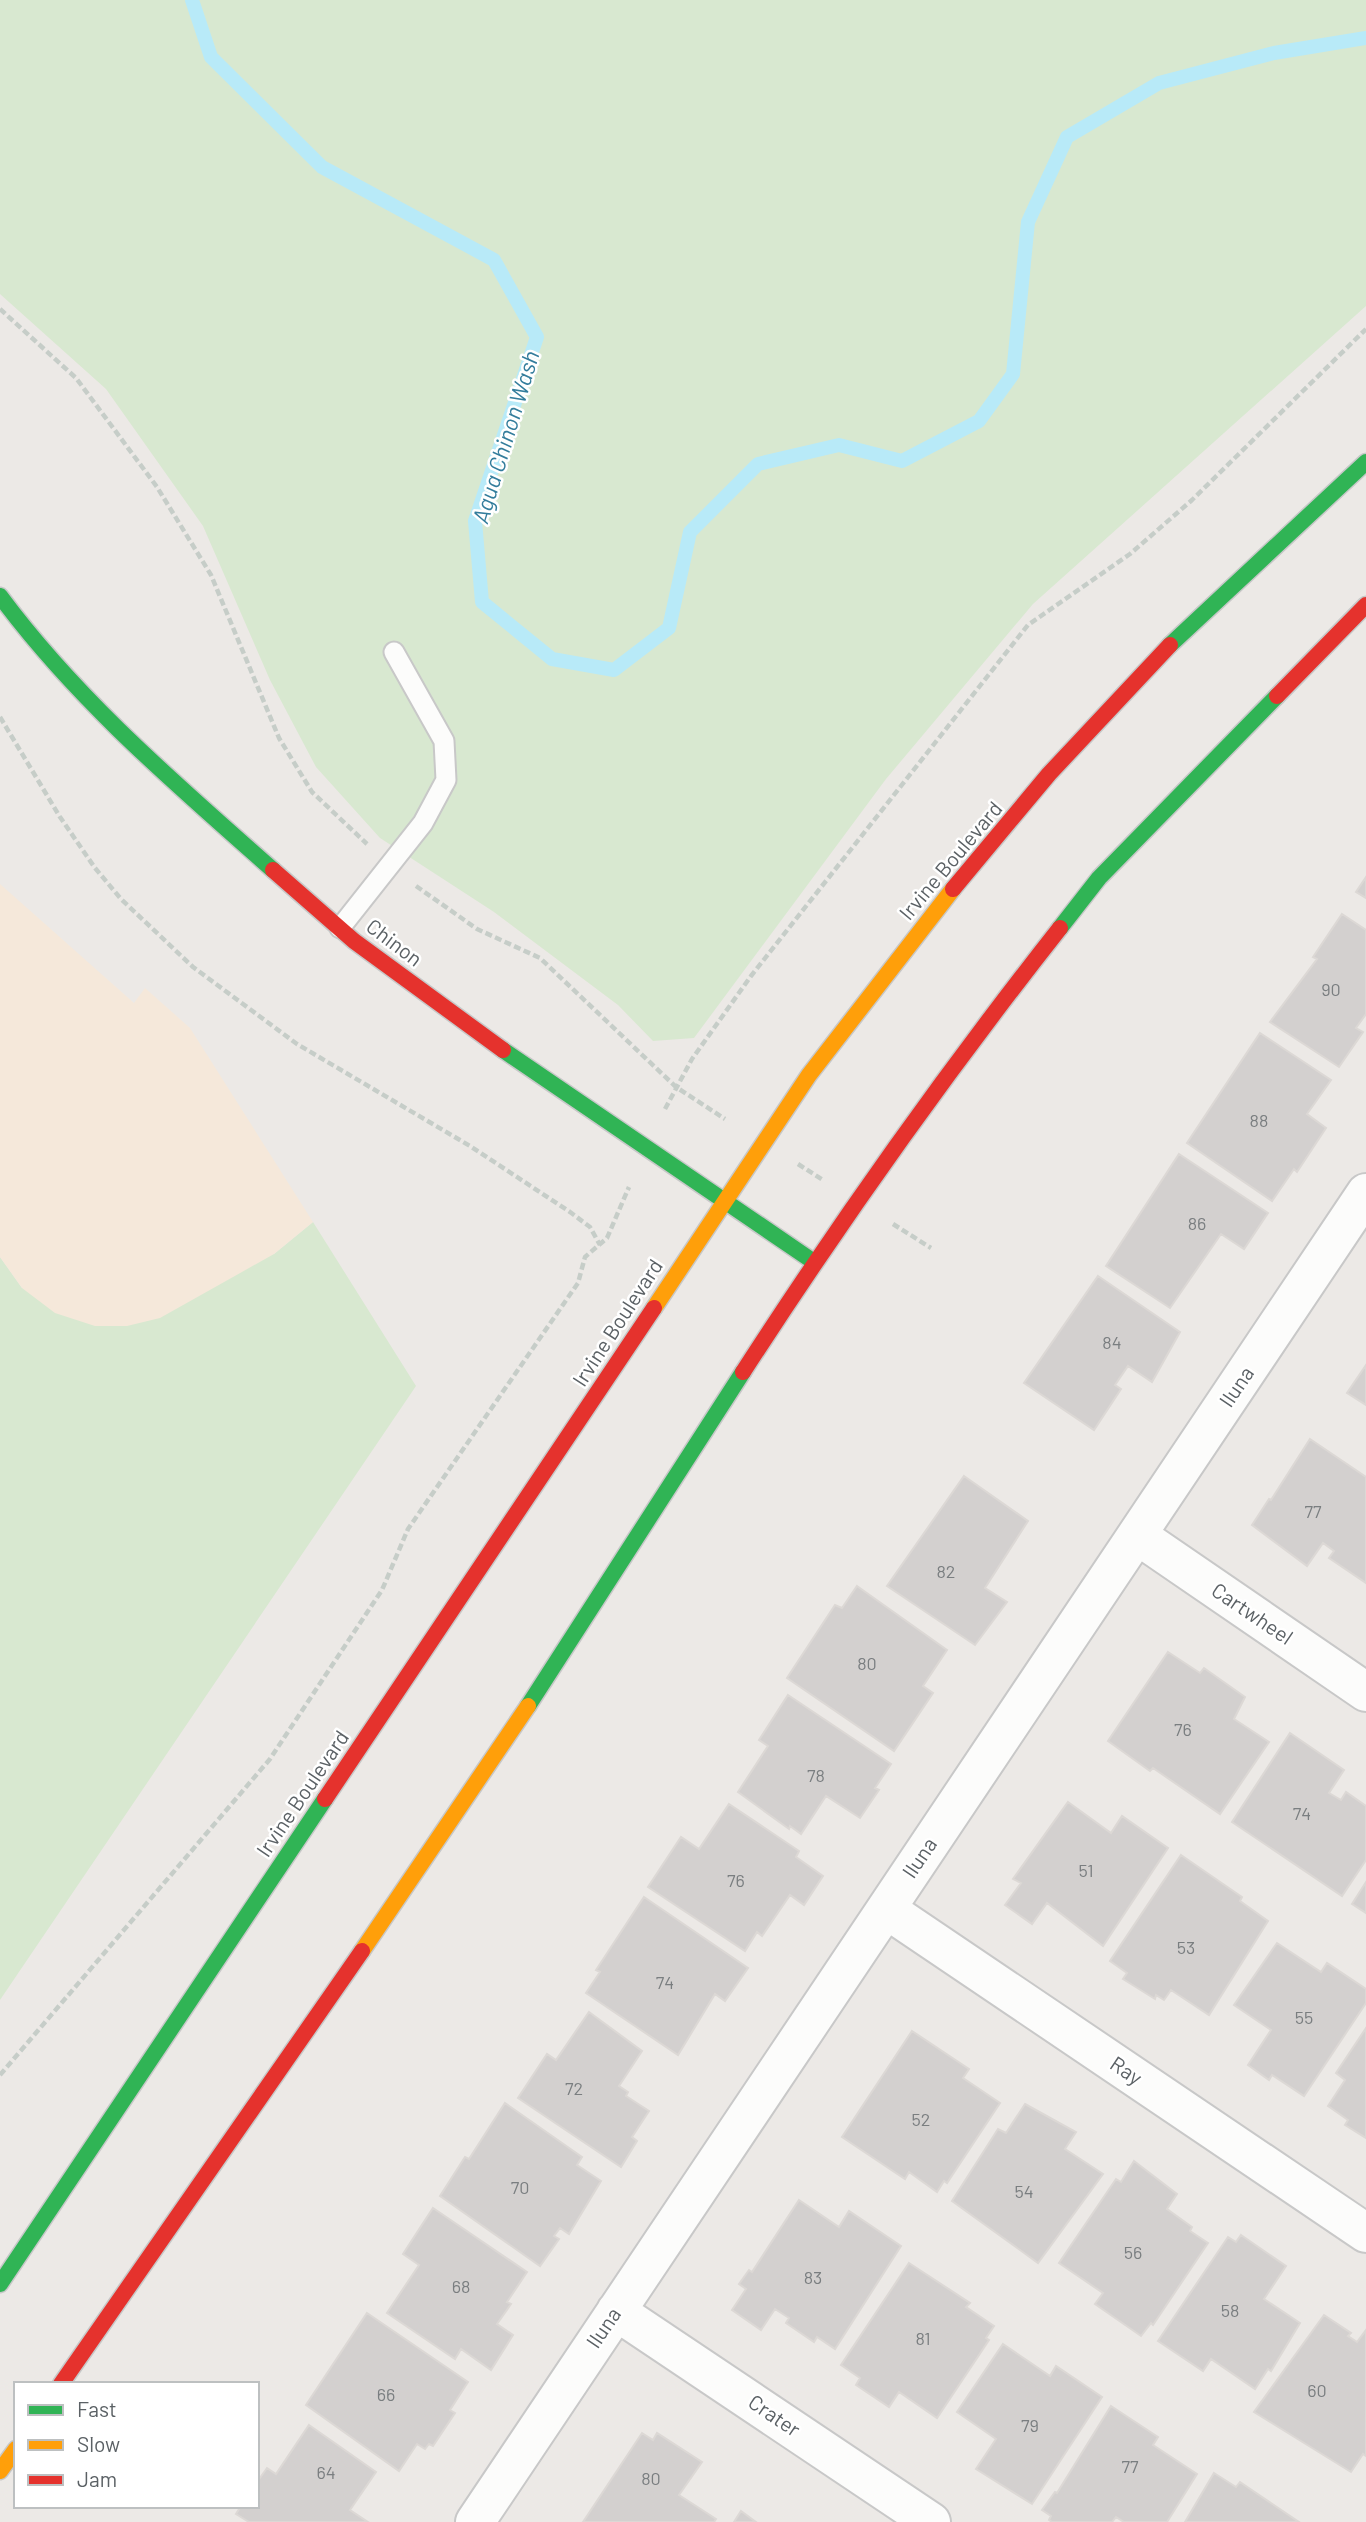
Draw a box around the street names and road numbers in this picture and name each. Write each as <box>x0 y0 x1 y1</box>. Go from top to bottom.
street label: Irvine Boulevard <box>893 796 1007 924</box>
street label: Chinon <box>362 913 428 971</box>
street label: Irvine Boulevard <box>566 1254 667 1390</box>
street label: Iluna <box>1213 1361 1258 1411</box>
street label: Cartwheel <box>1208 1577 1298 1649</box>
street label: Irvine Boulevard <box>250 1725 353 1861</box>
street label: Iluna <box>896 1832 941 1882</box>
street label: Ray <box>1106 2050 1148 2090</box>
street label: Iluna <box>580 2302 625 2352</box>
street label: Crater <box>744 2388 806 2441</box>

